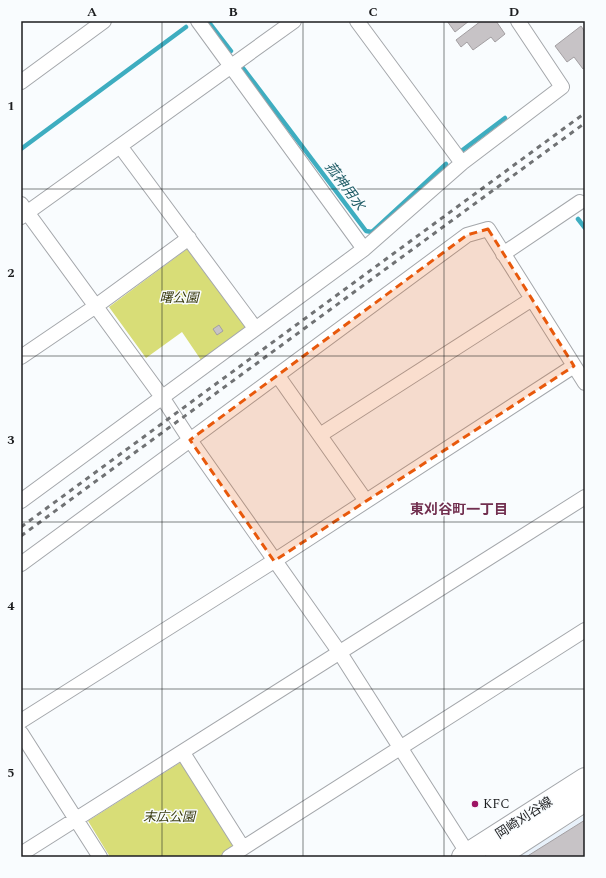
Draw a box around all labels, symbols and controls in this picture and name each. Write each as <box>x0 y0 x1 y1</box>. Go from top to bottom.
text: A <box>87 2 97 22</box>
text: B <box>228 2 238 22</box>
text: C <box>368 2 378 22</box>
text: D <box>509 2 519 22</box>
text: 1 <box>7 96 15 116</box>
water label: 菰神用水 <box>320 157 371 216</box>
text: 2 <box>7 263 15 283</box>
park label: 曙公園 <box>159 288 200 308</box>
text: 3 <box>7 430 15 450</box>
district label: 東刈谷町一丁目 <box>410 499 508 520</box>
text: 4 <box>7 596 15 616</box>
text: 5 <box>7 763 15 783</box>
street label: 岡崎刈谷線 <box>491 792 557 844</box>
place label: KFC <box>483 794 510 814</box>
marker: KFC <box>470 799 480 809</box>
park label: 末広公園 <box>143 807 197 827</box>

